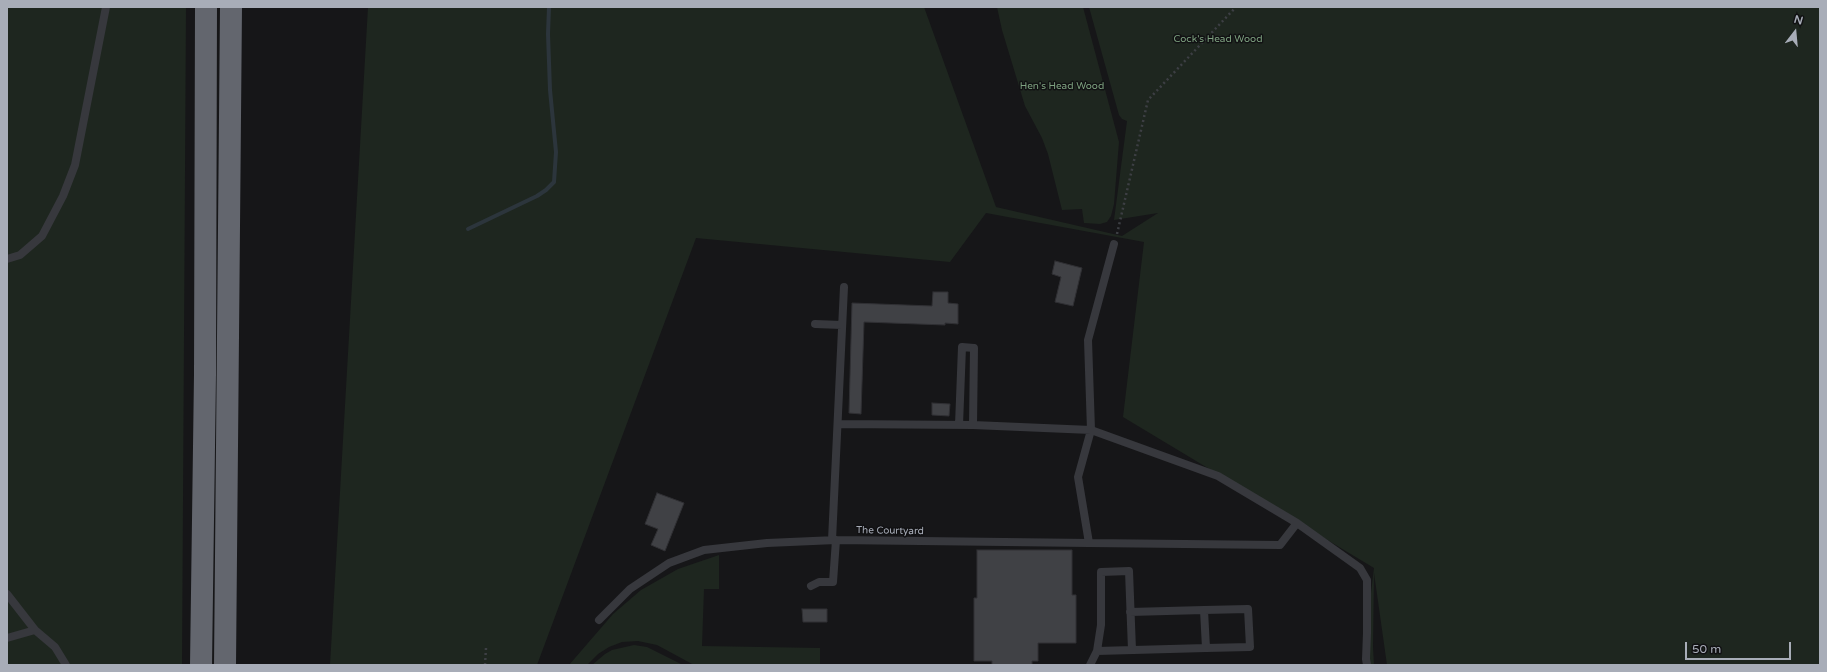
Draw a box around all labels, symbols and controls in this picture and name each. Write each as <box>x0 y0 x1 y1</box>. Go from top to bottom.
north arrow <box>1775 12 1815 52</box>
text: N <box>1792 13 1804 27</box>
park label: Cock's Head Wood <box>1174 33 1262 45</box>
park label: Hen's Head Wood <box>1020 80 1104 92</box>
street label: The Courtyard <box>856 524 924 538</box>
scale bar <box>1687 634 1793 660</box>
text: 50 m <box>1692 642 1721 656</box>

